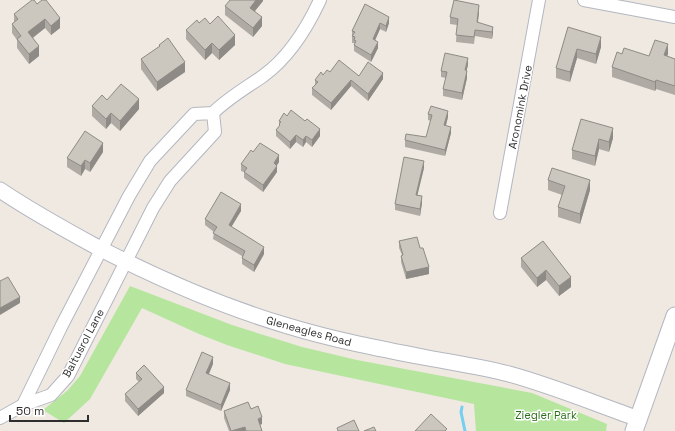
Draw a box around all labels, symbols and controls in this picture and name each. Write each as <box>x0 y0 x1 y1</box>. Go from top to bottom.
street label: Aronomink Drive <box>505 64 535 150</box>
street label: Baltusrol Lane <box>59 306 107 380</box>
street label: Gleneagles Road <box>265 313 353 349</box>
scale bar <box>10 397 88 423</box>
text: 50 m <box>16 403 44 419</box>
park label: Ziegler Park <box>515 408 577 422</box>

